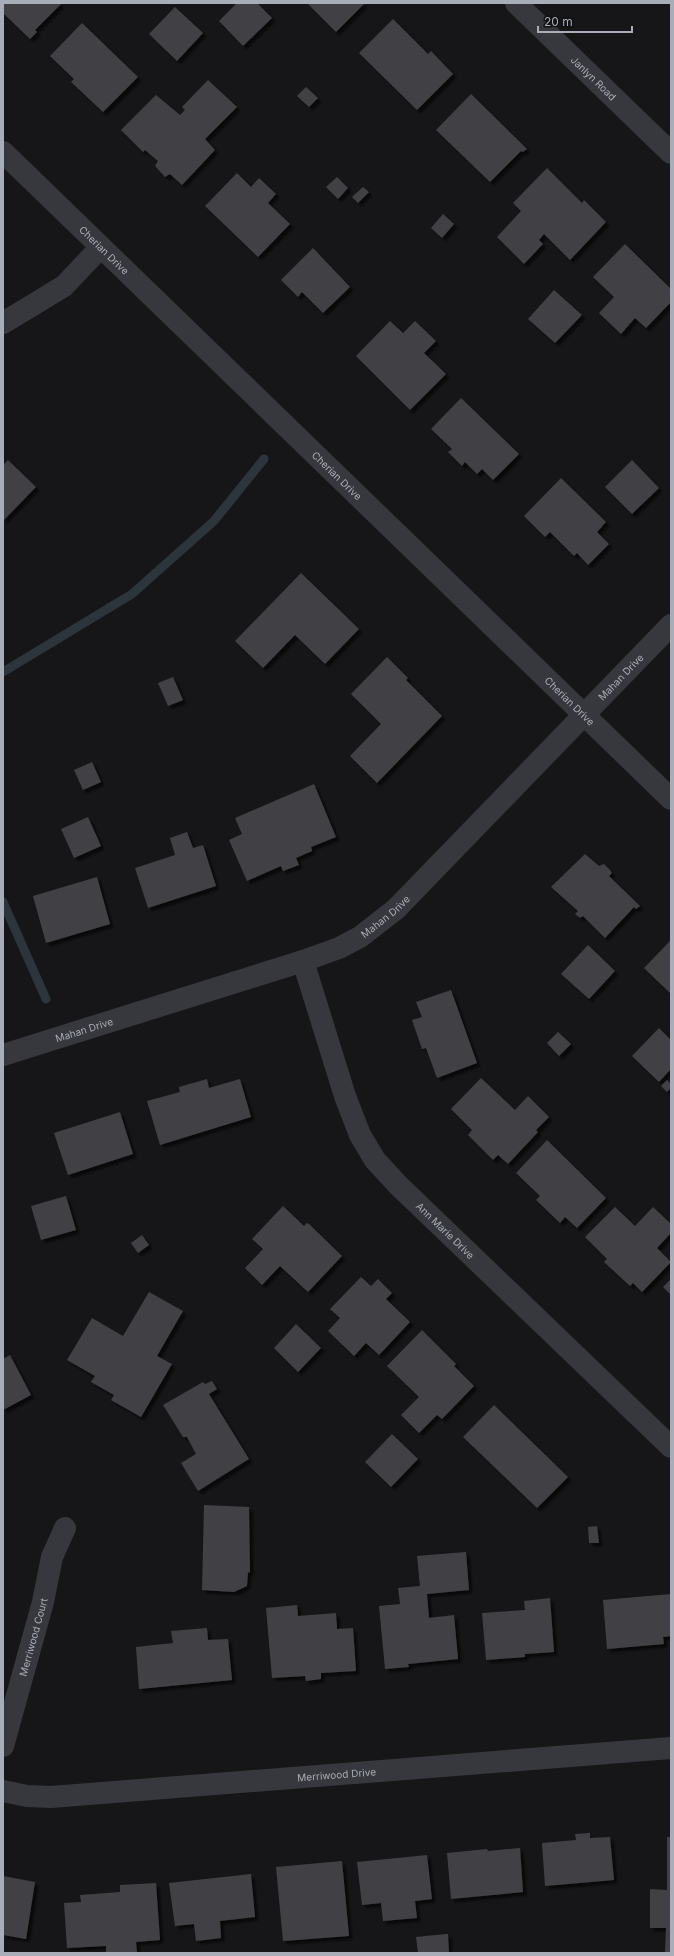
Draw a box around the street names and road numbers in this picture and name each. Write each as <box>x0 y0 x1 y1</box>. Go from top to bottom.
street label: Janlyn Road <box>569 54 619 103</box>
street label: Cherian Drive <box>77 223 132 277</box>
street label: Cherian Drive <box>310 449 365 502</box>
street label: Mahan Drive <box>596 651 646 703</box>
street label: Cherian Drive <box>542 674 597 728</box>
street label: Mahan Drive <box>358 893 412 940</box>
street label: Mahan Drive <box>54 1015 115 1044</box>
street label: Ann Marie Drive <box>414 1200 477 1261</box>
street label: Merriwood Court <box>17 1596 50 1678</box>
street label: Merriwood Drive <box>297 1765 377 1784</box>

